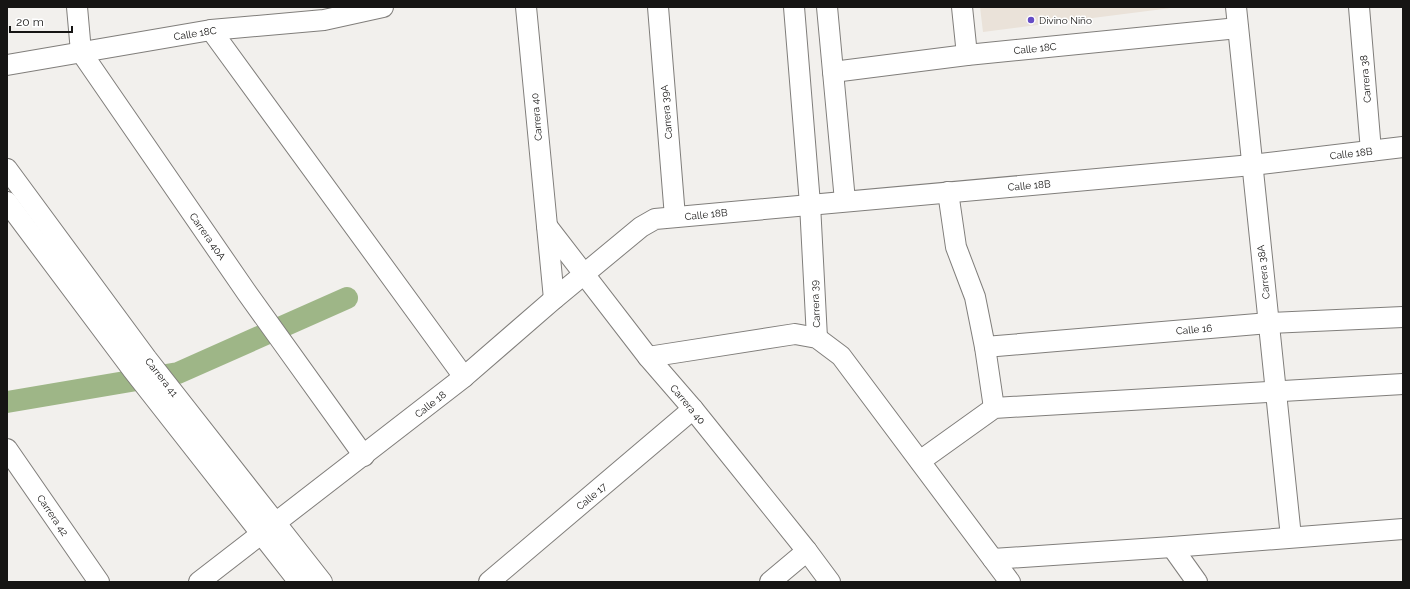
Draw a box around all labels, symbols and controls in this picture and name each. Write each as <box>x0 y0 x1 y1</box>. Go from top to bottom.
scale bar <box>10 8 72 34</box>
text: 20 m <box>16 15 44 29</box>
marker: Divino Niño <box>1026 15 1036 25</box>
place label: Divino Niño <box>1039 15 1092 26</box>
street label: Calle 18C <box>173 25 217 42</box>
street label: Calle 18C <box>1013 41 1057 56</box>
street label: Carrera 38 <box>1358 55 1373 103</box>
street label: Carrera 39A <box>659 84 674 140</box>
street label: Carrera 40 <box>529 93 544 141</box>
street label: Calle 18B <box>1329 145 1373 162</box>
street label: Calle 18B <box>1007 178 1051 193</box>
street label: Calle 18B <box>684 207 728 222</box>
street label: Carrera 40A <box>187 211 228 262</box>
street label: Carrera 38A <box>1255 244 1272 300</box>
street label: Carrera 39 <box>809 280 822 328</box>
street label: Calle 16 <box>1175 322 1213 337</box>
street label: Carrera 41 <box>143 356 181 399</box>
street label: Carrera 40 <box>668 382 707 426</box>
street label: Calle 18 <box>413 389 448 420</box>
street label: Calle 17 <box>574 480 609 512</box>
street label: Carrera 42 <box>35 493 70 538</box>

